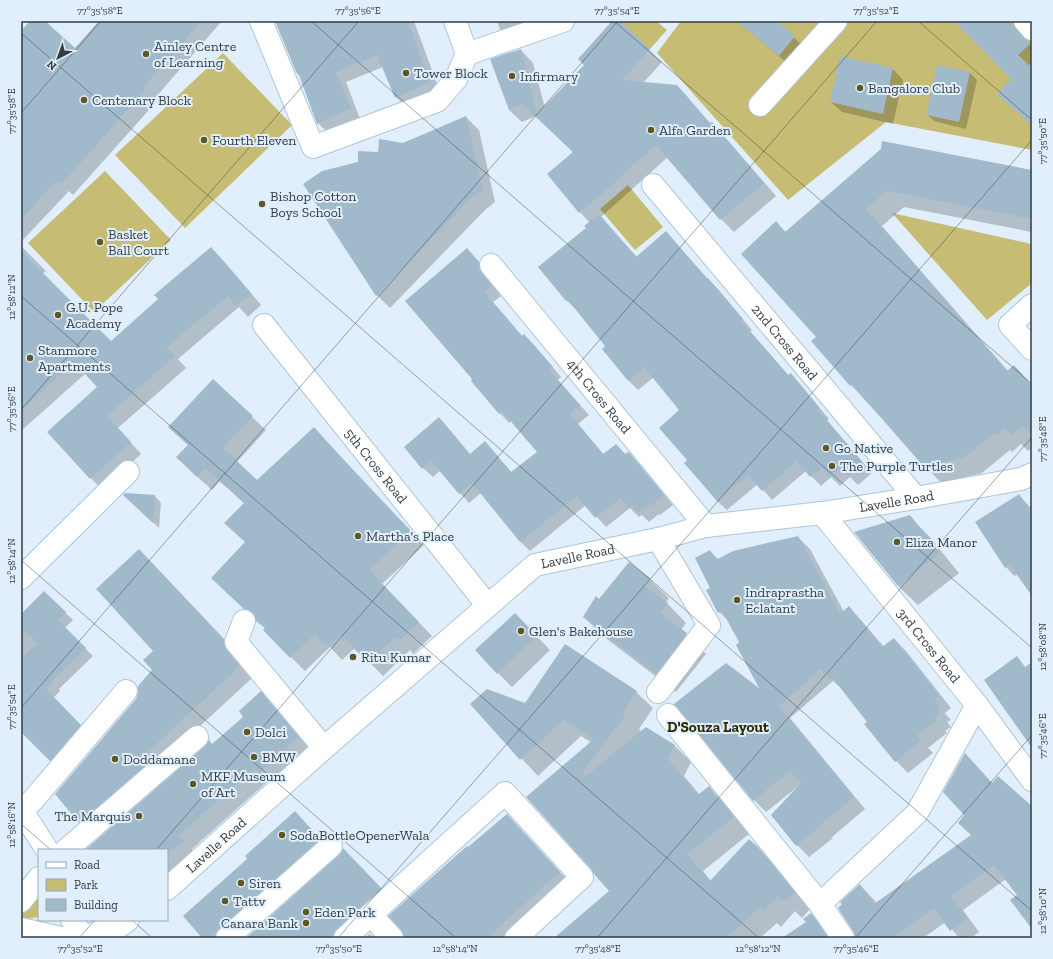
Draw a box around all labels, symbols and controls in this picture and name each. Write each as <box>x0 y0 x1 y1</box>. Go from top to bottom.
text: 77°35'58"E <box>77 5 123 17</box>
text: 77°35'56"E <box>335 5 381 17</box>
text: 77°35'54"E <box>594 5 640 17</box>
text: 77°35'52"E <box>853 5 899 17</box>
north arrow <box>38 38 78 78</box>
place label: Ainley Centre of Learning <box>154 38 237 71</box>
marker: Ainley Centre of Learning <box>141 49 151 59</box>
text: N <box>44 57 59 73</box>
place label: Tower Block <box>414 65 489 82</box>
marker: Tower Block <box>401 68 411 78</box>
place label: Infirmary <box>520 68 579 85</box>
marker: Infirmary <box>507 71 517 81</box>
place label: Bangalore Club <box>868 80 960 97</box>
marker: Bangalore Club <box>855 83 865 93</box>
text: 77°35'58"E <box>6 88 18 134</box>
place label: Centenary Block <box>92 92 192 109</box>
marker: Centenary Block <box>79 95 89 105</box>
text: 77°35'50"E <box>1037 118 1049 164</box>
place label: Alfa Garden <box>659 122 731 139</box>
marker: Alfa Garden <box>646 125 656 135</box>
place label: Fourth Eleven <box>212 132 296 149</box>
marker: Fourth Eleven <box>199 135 209 145</box>
place label: Bishop Cotton Boys School <box>270 188 356 221</box>
marker: Bishop Cotton Boys School <box>257 199 267 209</box>
place label: Basket Ball Court <box>108 226 170 259</box>
marker: Basket Ball Court <box>95 237 105 247</box>
text: 12°58'12"N <box>6 274 18 320</box>
place label: G.U. Pope Academy <box>66 299 123 332</box>
street label: 2nd Cross Road <box>748 301 821 384</box>
marker: G.U. Pope Academy <box>53 310 63 320</box>
place label: Stanmore Apartments <box>38 342 111 375</box>
marker: Stanmore Apartments <box>25 353 35 363</box>
street label: 4th Cross Road <box>563 356 635 437</box>
text: 77°35'56"E <box>6 386 18 432</box>
text: 77°35'48"E <box>1037 416 1049 462</box>
street label: 5th Cross Road <box>341 425 411 507</box>
place label: Go Native <box>834 440 894 457</box>
marker: Go Native <box>821 443 831 453</box>
place label: The Purple Turtles <box>840 458 953 475</box>
marker: The Purple Turtles <box>827 461 837 471</box>
street label: Lavelle Road <box>858 487 935 516</box>
place label: Martha's Place <box>366 528 454 545</box>
marker: Martha's Place <box>353 531 363 541</box>
place label: Eliza Manor <box>905 534 977 551</box>
marker: Eliza Manor <box>892 537 902 547</box>
text: 12°58'14"N <box>6 538 18 584</box>
street label: Lavelle Road <box>539 540 617 573</box>
place label: Indraprastha Eclatant <box>745 584 824 617</box>
marker: Indraprastha Eclatant <box>732 595 742 605</box>
street label: 3rd Cross Road <box>893 605 964 687</box>
place label: Glen's Bakehouse <box>529 623 634 640</box>
text: 12°58'08"N <box>1037 623 1049 671</box>
marker: Glen's Bakehouse <box>516 626 526 636</box>
place label: Ritu Kumar <box>361 649 431 666</box>
marker: Ritu Kumar <box>348 652 358 662</box>
text: 77°35'54"E <box>6 684 18 730</box>
text: 77°35'46"E <box>1037 713 1049 759</box>
district label: D'Souza Layout <box>667 718 770 736</box>
place label: Dolci <box>255 724 286 741</box>
marker: Dolci <box>242 727 252 737</box>
place label: BMW <box>262 749 296 766</box>
place label: Doddamane <box>123 751 196 768</box>
marker: BMW <box>249 752 259 762</box>
marker: Doddamane <box>110 754 120 764</box>
place label: MKF Museum of Art <box>201 768 286 801</box>
marker: MKF Museum of Art <box>188 779 198 789</box>
text: 12°58'16"N <box>6 802 18 848</box>
place label: The Marquis <box>54 808 131 825</box>
marker: The Marquis <box>134 811 144 821</box>
street label: Lavelle Road <box>183 814 250 877</box>
place label: SodaBottleOpenerWala <box>290 827 430 844</box>
marker: SodaBottleOpenerWala <box>277 830 287 840</box>
legend <box>38 849 168 921</box>
text: Road <box>74 858 100 872</box>
place label: Siren <box>249 875 281 892</box>
text: Park <box>74 878 99 892</box>
marker: Siren <box>236 878 246 888</box>
text: 12°58'10"N <box>1037 887 1049 934</box>
place label: Tattv <box>233 893 266 910</box>
marker: Tattv <box>220 896 230 906</box>
text: Building <box>74 898 118 912</box>
place label: Eden Park <box>314 904 376 921</box>
marker: Eden Park <box>301 907 311 917</box>
place label: Canara Bank <box>221 915 299 932</box>
marker: Canara Bank <box>301 918 311 928</box>
text: 77°35'52"E <box>57 943 103 955</box>
text: 77°35'50"E <box>316 943 362 955</box>
text: 12°58'14"N <box>432 943 478 955</box>
text: 77°35'48"E <box>575 943 621 955</box>
text: 12°58'12"N <box>735 943 781 955</box>
text: 77°35'46"E <box>833 943 879 955</box>

